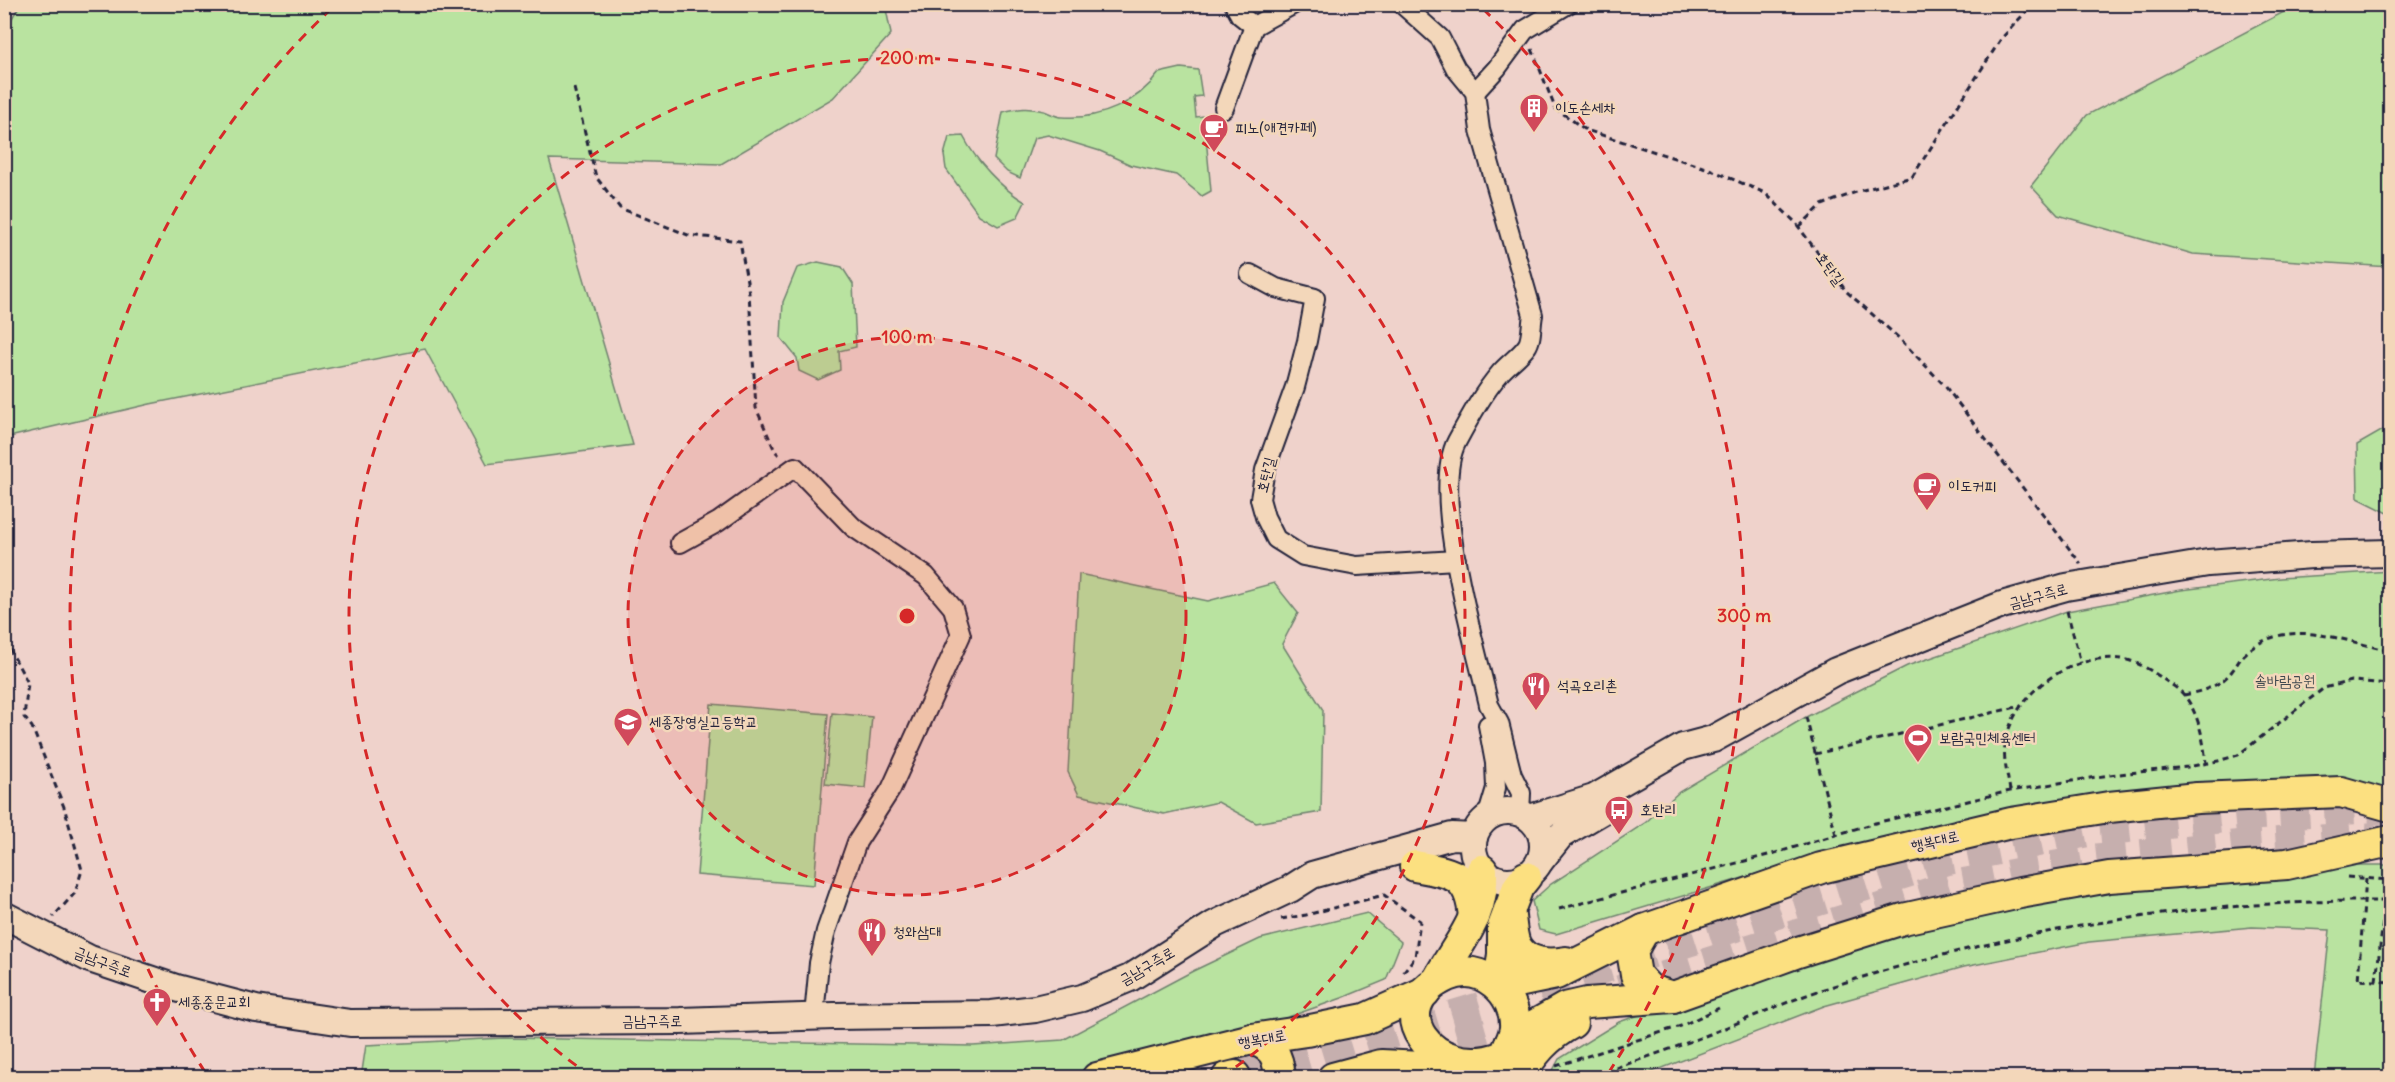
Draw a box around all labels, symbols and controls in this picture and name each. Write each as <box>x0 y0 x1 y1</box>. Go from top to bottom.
text: 200 m <box>880 46 934 69</box>
building icon: 이도손세차 <box>1518 92 1550 134</box>
place label: 이도손세차 <box>1555 98 1615 117</box>
cafe icon: 피노(애견카페) <box>1198 112 1230 154</box>
place label: 피노(애견카페) <box>1235 118 1317 137</box>
street label: 호탄길 <box>1812 248 1849 289</box>
text: 100 m <box>882 325 933 348</box>
street label: 호탄길 <box>1252 455 1279 495</box>
cafe icon: 이도커피 <box>1911 470 1943 512</box>
place label: 이도커피 <box>1948 476 1996 495</box>
street label: 금남구즉로 <box>2006 579 2069 613</box>
text: 300 m <box>1717 604 1771 627</box>
centre of rings <box>897 606 917 626</box>
restaurant icon: 석곡오리촌 <box>1520 670 1552 712</box>
park label: 솔바람공원 <box>2255 671 2315 690</box>
place label: 석곡오리촌 <box>1557 676 1617 695</box>
school or university icon: 세종장영실고등학교 <box>612 706 644 748</box>
place label: 세종장영실고등학교 <box>649 712 758 731</box>
sports icon: 보람국민체육센터 <box>1902 722 1934 764</box>
place label: 보람국민체육센터 <box>1939 728 2036 747</box>
bus stop icon: 호탄리 <box>1603 794 1635 836</box>
place label: 호탄리 <box>1640 800 1676 819</box>
street label: 행복대로 <box>1909 826 1961 855</box>
restaurant icon: 청와삼대 <box>856 916 888 958</box>
place label: 청와삼대 <box>893 922 941 941</box>
street label: 금남구즉로 <box>72 942 135 981</box>
street label: 금남구즉로 <box>1116 942 1178 989</box>
church icon: 세종중문교회 <box>141 986 173 1028</box>
place label: 세종중문교회 <box>178 992 250 1011</box>
street label: 금남구즉로 <box>622 1011 682 1030</box>
street label: 행복대로 <box>1236 1025 1287 1052</box>

